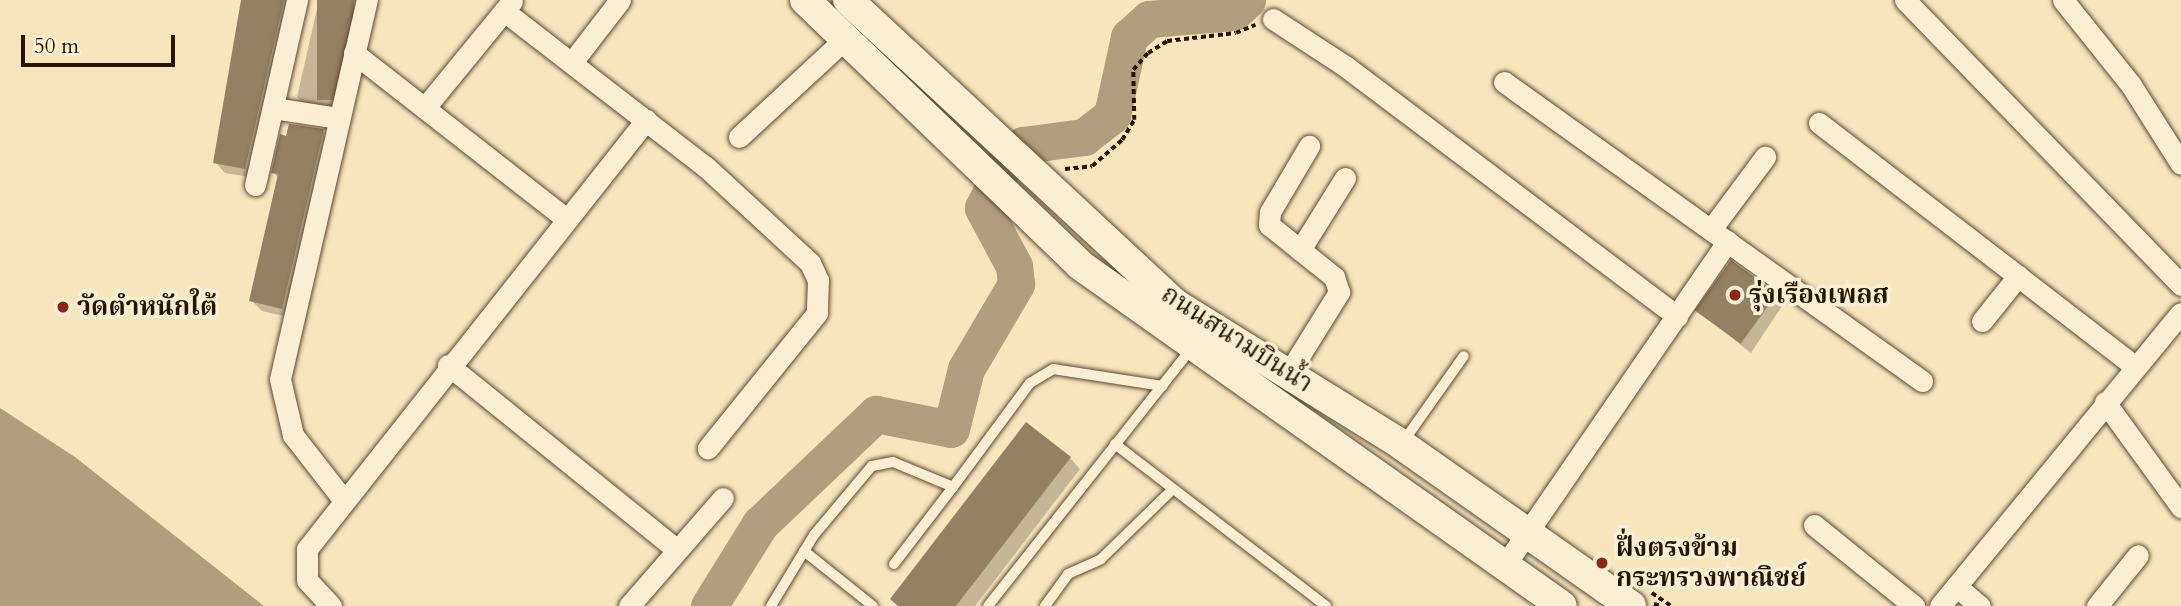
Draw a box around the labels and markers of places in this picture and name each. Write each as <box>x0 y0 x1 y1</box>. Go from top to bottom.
place label: รุ่งเรืองเพลส <box>1749 279 1889 311</box>
marker: รุ่งเรืองเพลส <box>1727 287 1743 303</box>
place label: วัดตำหนักใต้ <box>77 291 217 323</box>
marker: วัดตำหนักใต้ <box>55 299 71 315</box>
place label: ฝั่งตรงข้าม กระทรวงพาณิชย์ <box>1616 532 1806 594</box>
marker: ฝั่งตรงข้าม กระทรวงพาณิชย์ <box>1594 555 1610 571</box>

